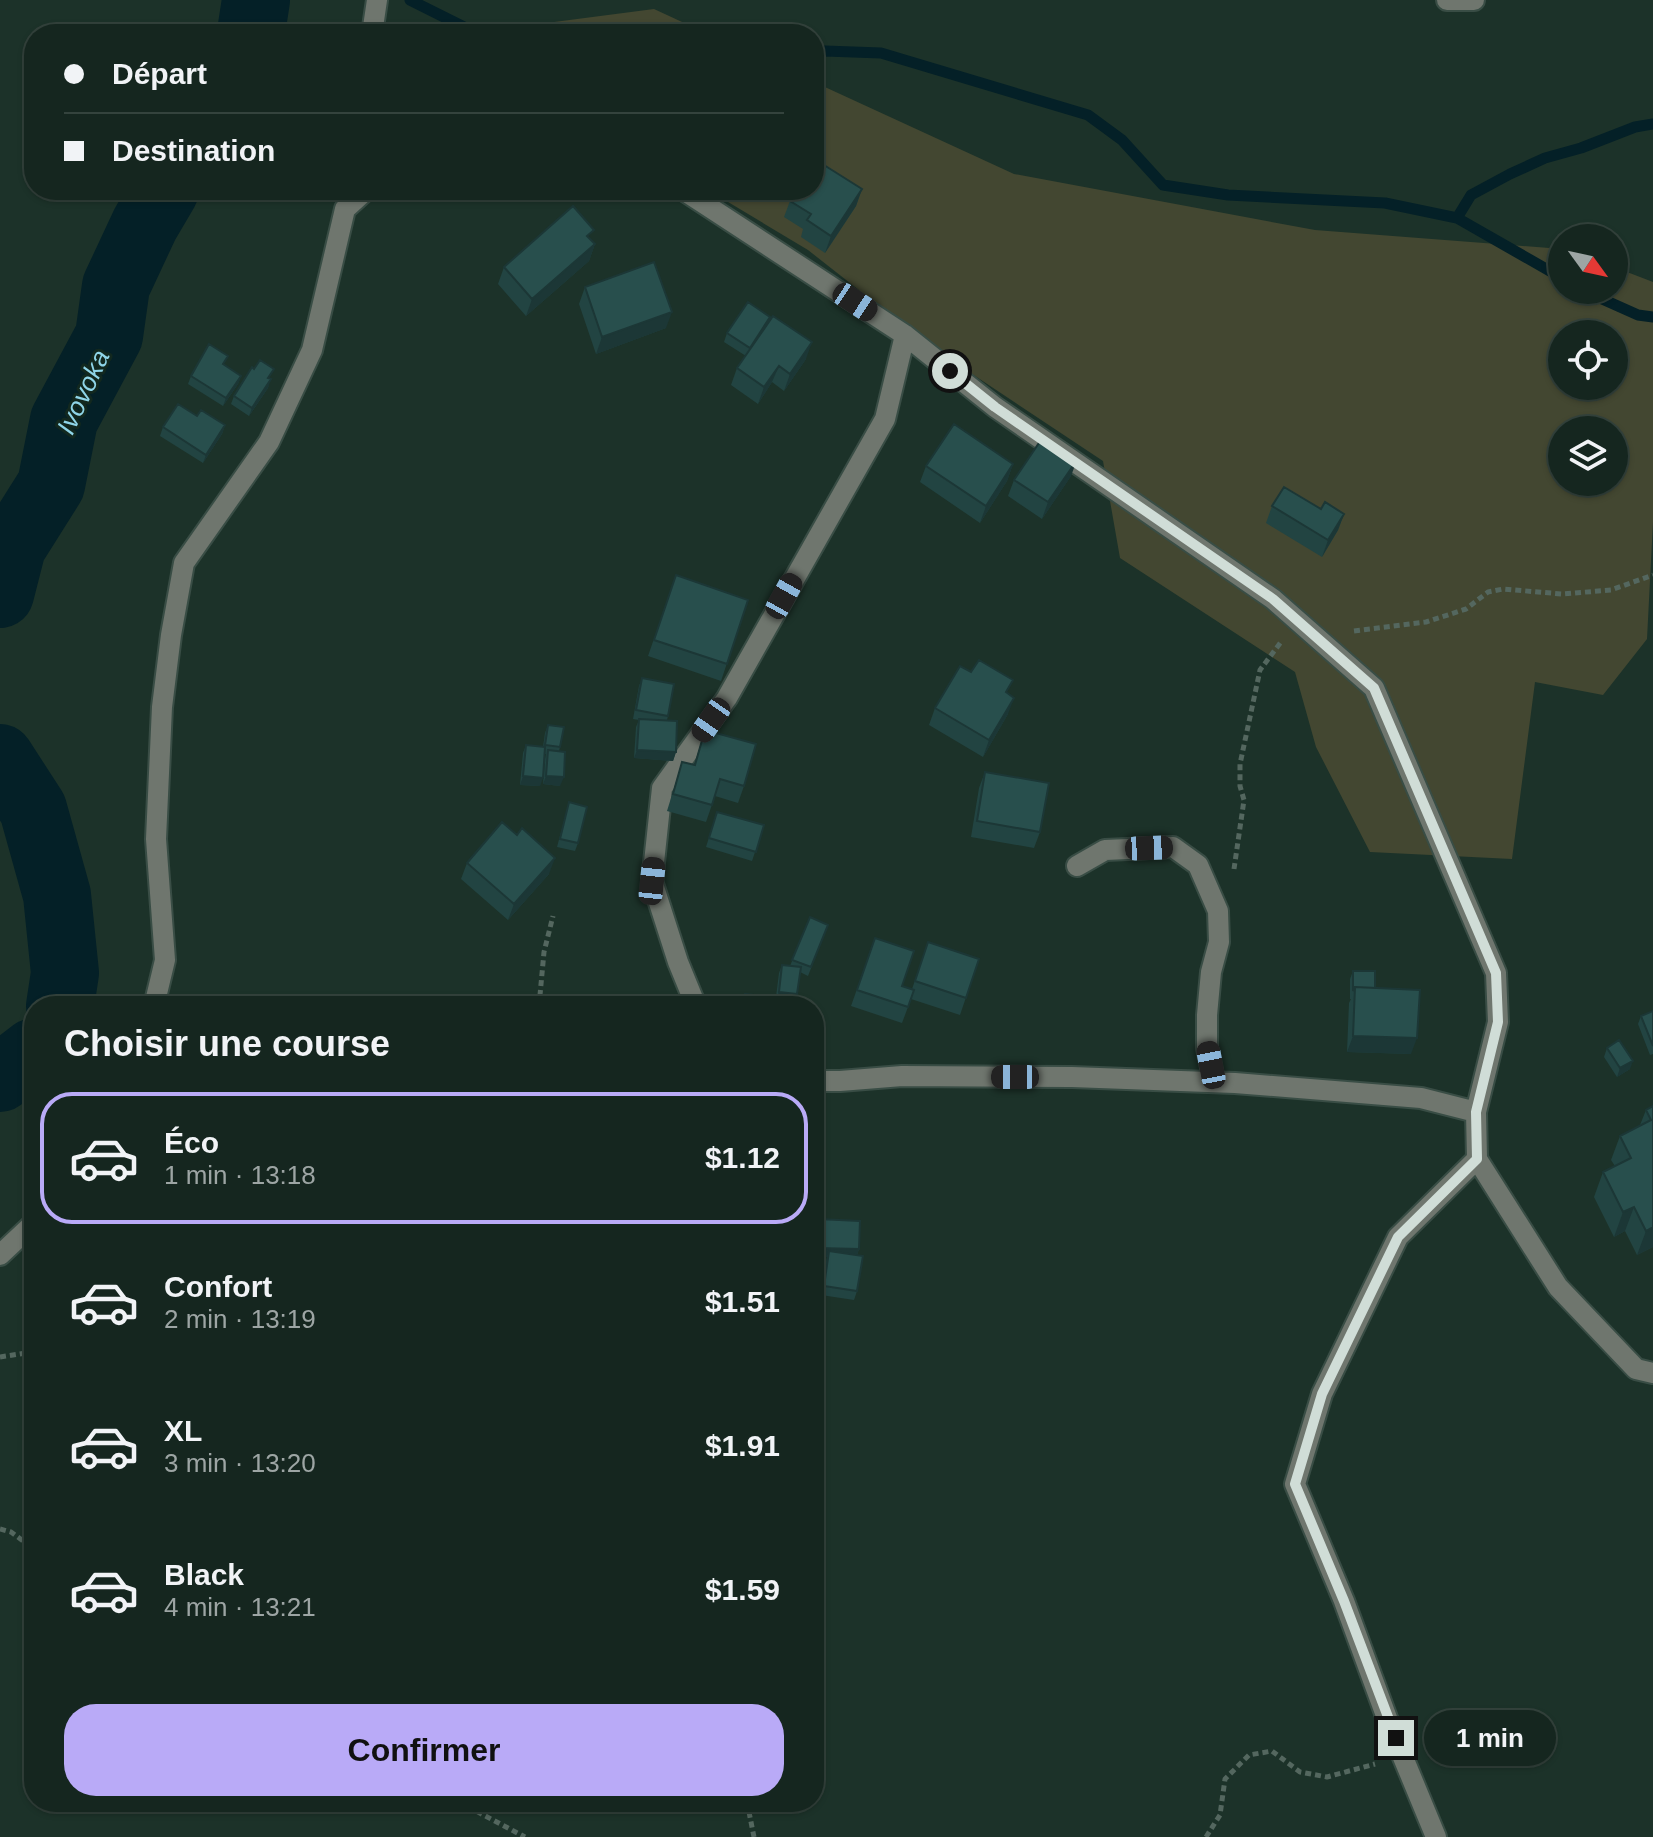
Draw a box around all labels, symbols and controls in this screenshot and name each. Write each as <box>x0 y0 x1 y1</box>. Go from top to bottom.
text: Départ <box>112 57 207 90</box>
text: Destination <box>112 134 275 167</box>
north arrow <box>1548 224 1628 304</box>
map controls <box>1548 224 1628 496</box>
car <box>828 279 882 325</box>
button: locate <box>1548 320 1628 400</box>
water label: Ivovoka <box>50 345 116 439</box>
route start <box>932 353 968 389</box>
button: layers <box>1548 416 1628 496</box>
car <box>762 569 806 623</box>
car <box>687 693 735 747</box>
car <box>1125 835 1173 861</box>
car <box>638 856 666 906</box>
text: Choisir une course <box>64 1023 390 1064</box>
car <box>1195 1039 1227 1091</box>
car <box>991 1065 1039 1089</box>
icon: car <box>68 1122 140 1194</box>
text: Éco <box>164 1126 219 1159</box>
text: $1.12 <box>705 1141 780 1174</box>
text: 1 min · 13:18 <box>164 1160 316 1190</box>
icon: car <box>68 1266 140 1338</box>
text: Confort <box>164 1270 272 1303</box>
text: $1.51 <box>705 1285 780 1318</box>
text: 2 min · 13:19 <box>164 1304 316 1334</box>
icon: car <box>68 1410 140 1482</box>
text: XL <box>164 1414 202 1447</box>
text: $1.91 <box>705 1429 780 1462</box>
text: 3 min · 13:20 <box>164 1448 316 1478</box>
icon: car <box>68 1554 140 1626</box>
text: Black <box>164 1558 244 1591</box>
text: $1.59 <box>705 1573 780 1606</box>
text: 4 min · 13:21 <box>164 1592 316 1622</box>
button: Confirmer <box>64 1704 784 1796</box>
callout: 1 min <box>1424 1710 1556 1766</box>
route end <box>1378 1720 1414 1756</box>
text: 1 min <box>1456 1723 1524 1753</box>

